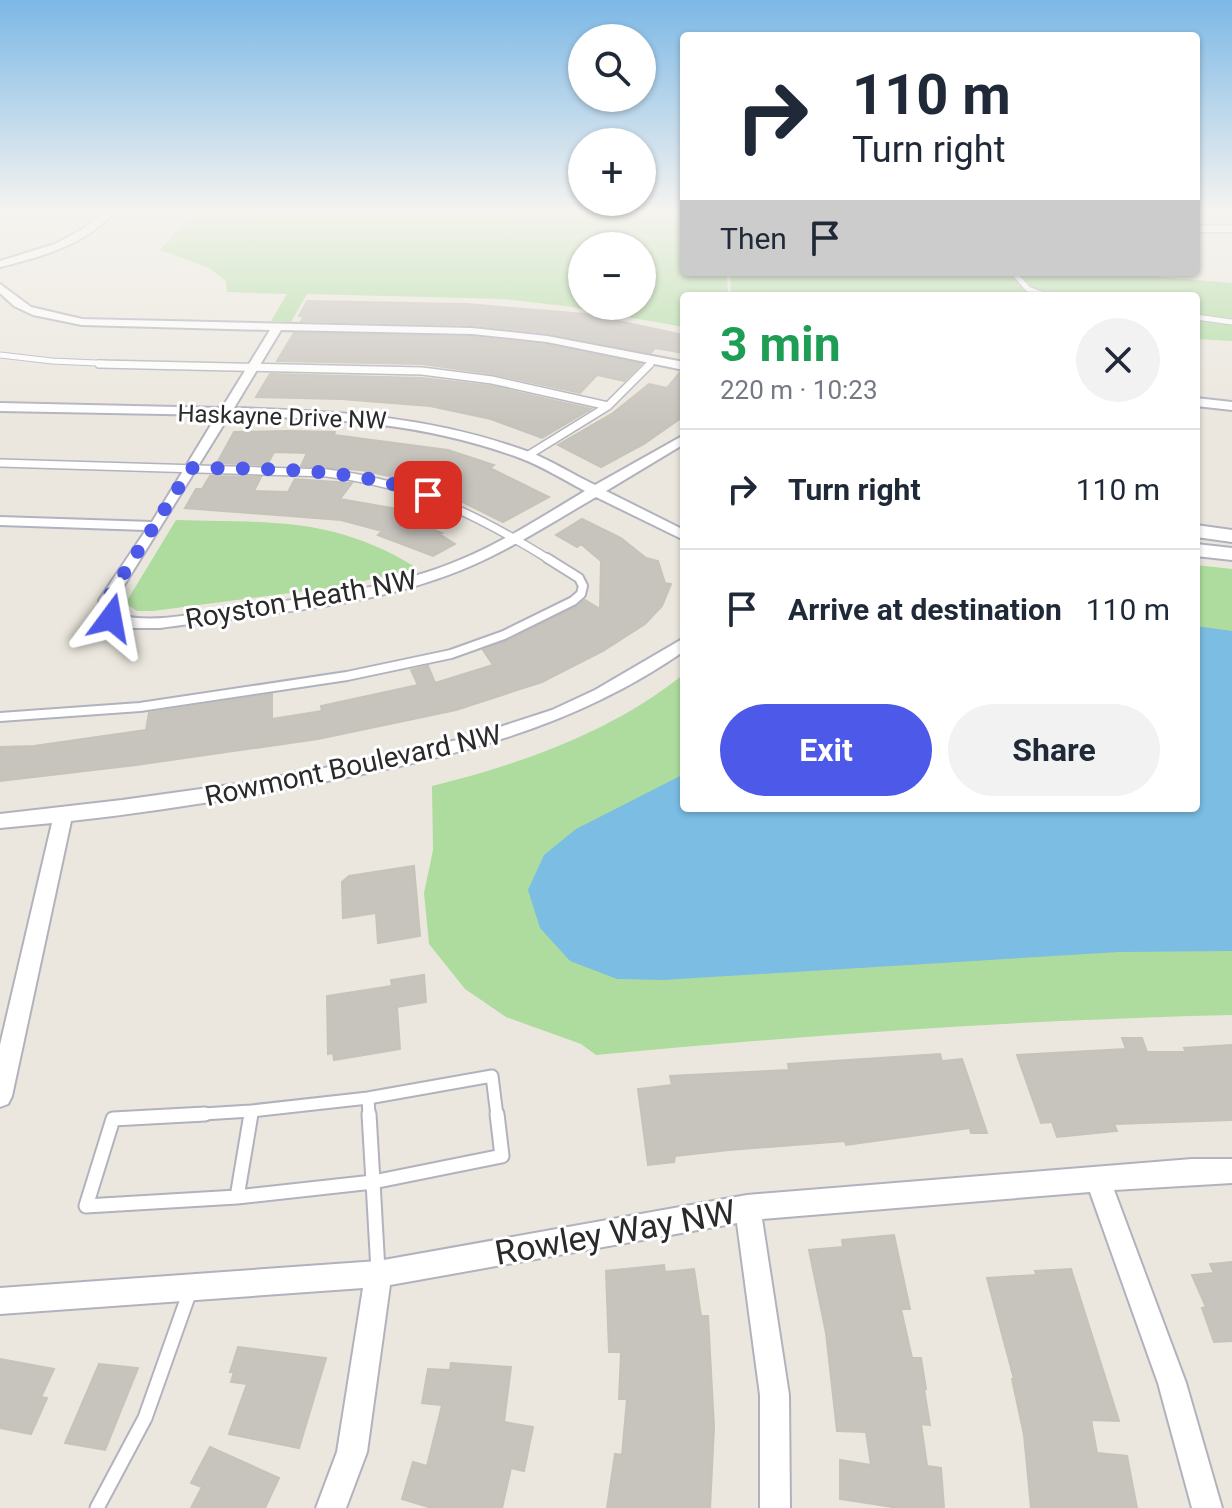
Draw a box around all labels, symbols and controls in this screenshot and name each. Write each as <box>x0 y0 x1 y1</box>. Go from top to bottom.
map controls <box>568 24 656 320</box>
button: search <box>568 24 656 112</box>
text: 110 m <box>852 62 1011 128</box>
icon: right <box>720 64 824 168</box>
button: + <box>568 128 656 216</box>
text: Turn right <box>852 129 1005 171</box>
icon: arrive <box>803 216 847 260</box>
text: Then <box>720 221 787 256</box>
button: − <box>568 232 656 320</box>
text: 3 min <box>720 316 841 373</box>
button: close <box>1076 318 1160 402</box>
text: 220 m · 10:23 <box>720 375 878 405</box>
street label: Haskayne Drive NW <box>177 399 387 435</box>
pin <box>394 461 462 529</box>
icon: right <box>720 467 764 511</box>
text: Turn right <box>788 472 921 507</box>
text: 110 m <box>1076 472 1160 507</box>
icon: arrive <box>406 473 450 517</box>
street label: Royston Heath NW <box>183 563 420 636</box>
position arrow <box>69 576 153 660</box>
icon: arrive <box>720 587 764 631</box>
text: Arrive at destination <box>788 592 1062 627</box>
text: 110 m <box>1086 592 1170 627</box>
button: Exit <box>720 704 932 796</box>
button: Share <box>948 704 1160 796</box>
street label: Rowmont Boulevard NW <box>202 718 504 813</box>
street label: Rowley Way NW <box>492 1191 738 1273</box>

